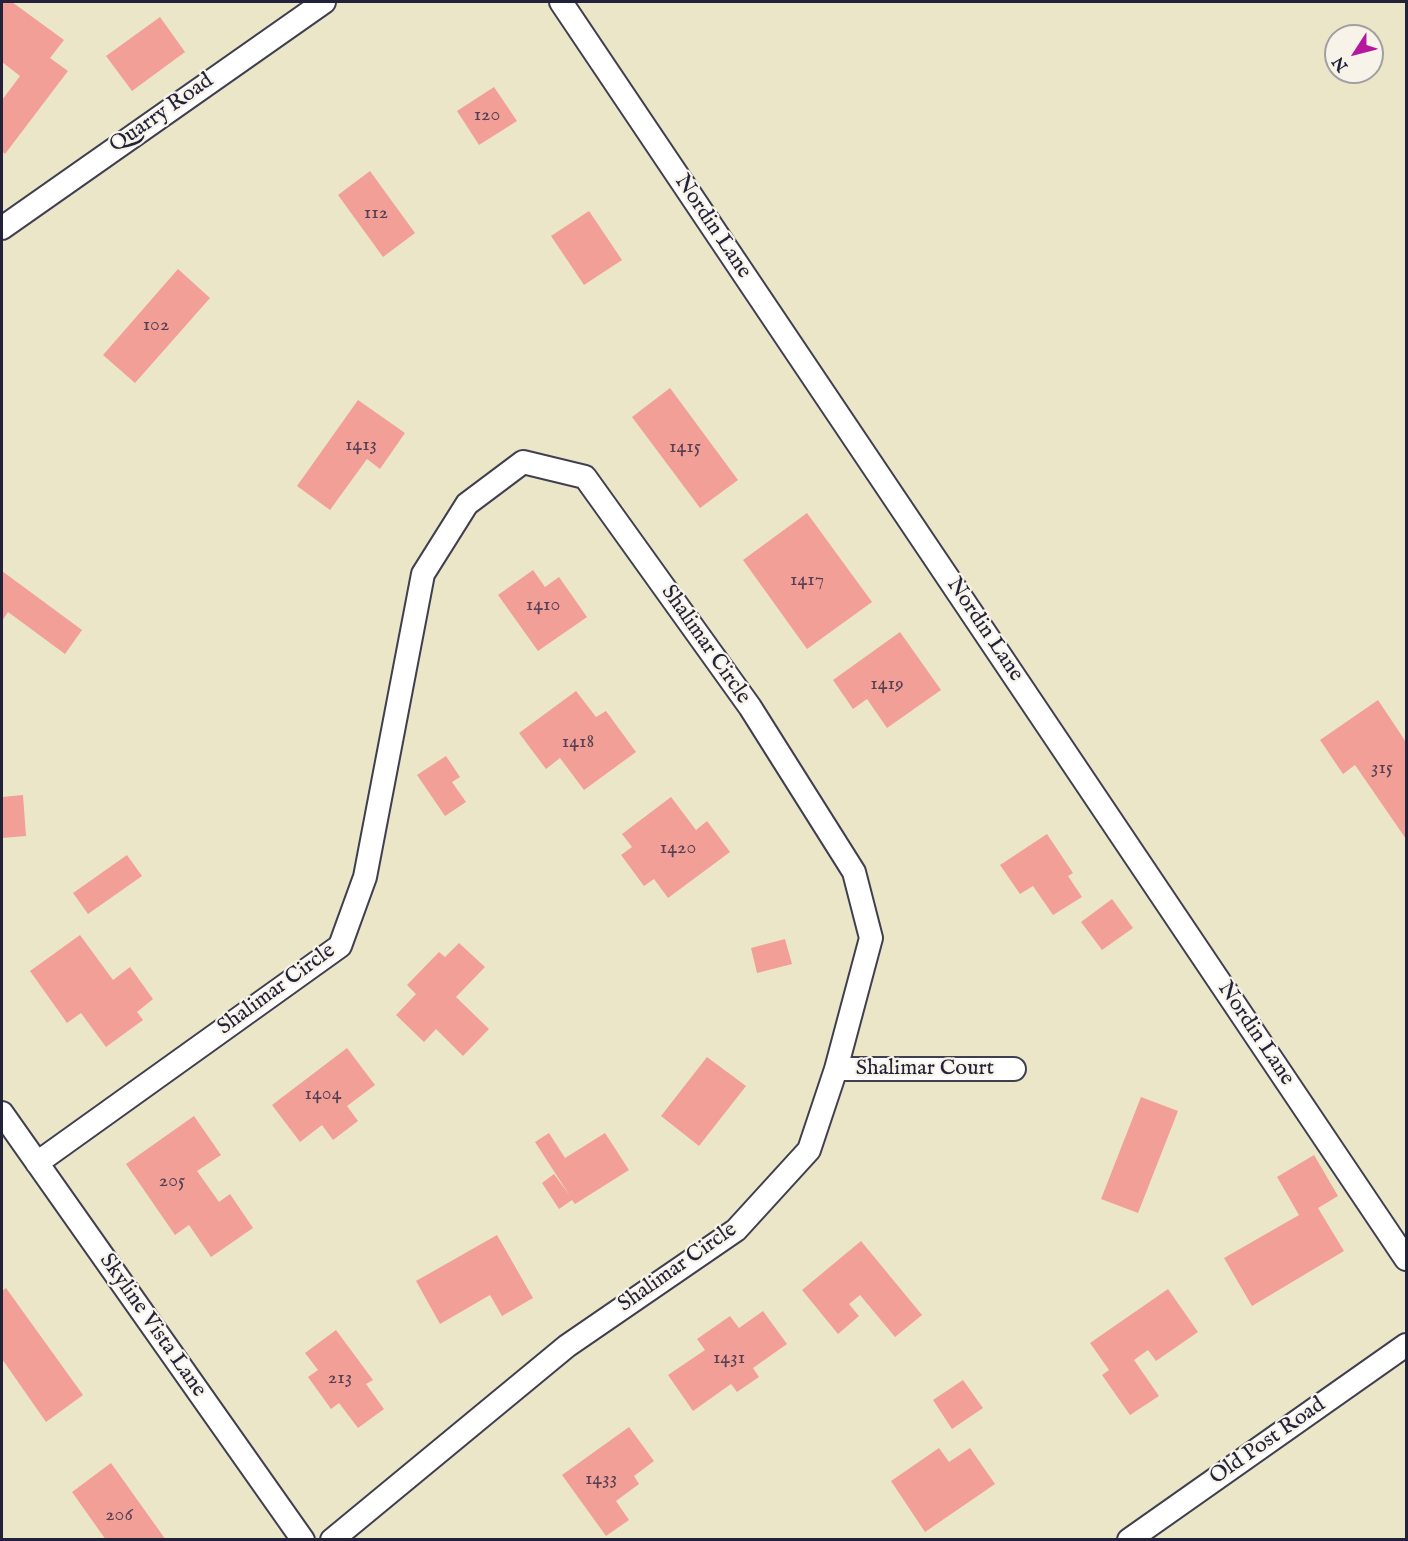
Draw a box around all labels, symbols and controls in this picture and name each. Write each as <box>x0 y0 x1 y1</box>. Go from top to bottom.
north arrow <box>1324 24 1384 84</box>
text: N <box>1329 52 1353 75</box>
street label: Quarry Road <box>105 69 219 159</box>
house number: 120 <box>474 104 500 128</box>
street label: Nordin Lane <box>668 170 756 284</box>
house number: 112 <box>364 202 388 226</box>
house number: 102 <box>143 314 169 338</box>
house number: 1413 <box>345 434 377 458</box>
house number: 1415 <box>669 436 701 460</box>
house number: 1417 <box>790 569 824 593</box>
street label: Nordin Lane <box>940 573 1028 687</box>
street label: Shalimar Circle <box>654 581 756 709</box>
house number: 1410 <box>526 594 560 618</box>
house number: 1419 <box>870 673 904 697</box>
house number: 1418 <box>562 731 594 755</box>
house number: 315 <box>1371 757 1393 781</box>
house number: 1420 <box>660 837 696 861</box>
street label: Shalimar Circle <box>213 939 341 1041</box>
street label: Nordin Lane <box>1211 977 1299 1091</box>
street label: Shalimar Court <box>856 1056 994 1082</box>
house number: 1404 <box>305 1083 341 1107</box>
house number: 205 <box>159 1170 185 1194</box>
street label: Shalimar Circle <box>614 1217 742 1319</box>
street label: Skyline Vista Lane <box>93 1249 211 1403</box>
house number: 1431 <box>713 1347 745 1371</box>
house number: 213 <box>328 1367 352 1391</box>
street label: Old Post Road <box>1205 1393 1331 1491</box>
house number: 1433 <box>585 1468 617 1492</box>
house number: 206 <box>105 1504 133 1528</box>

